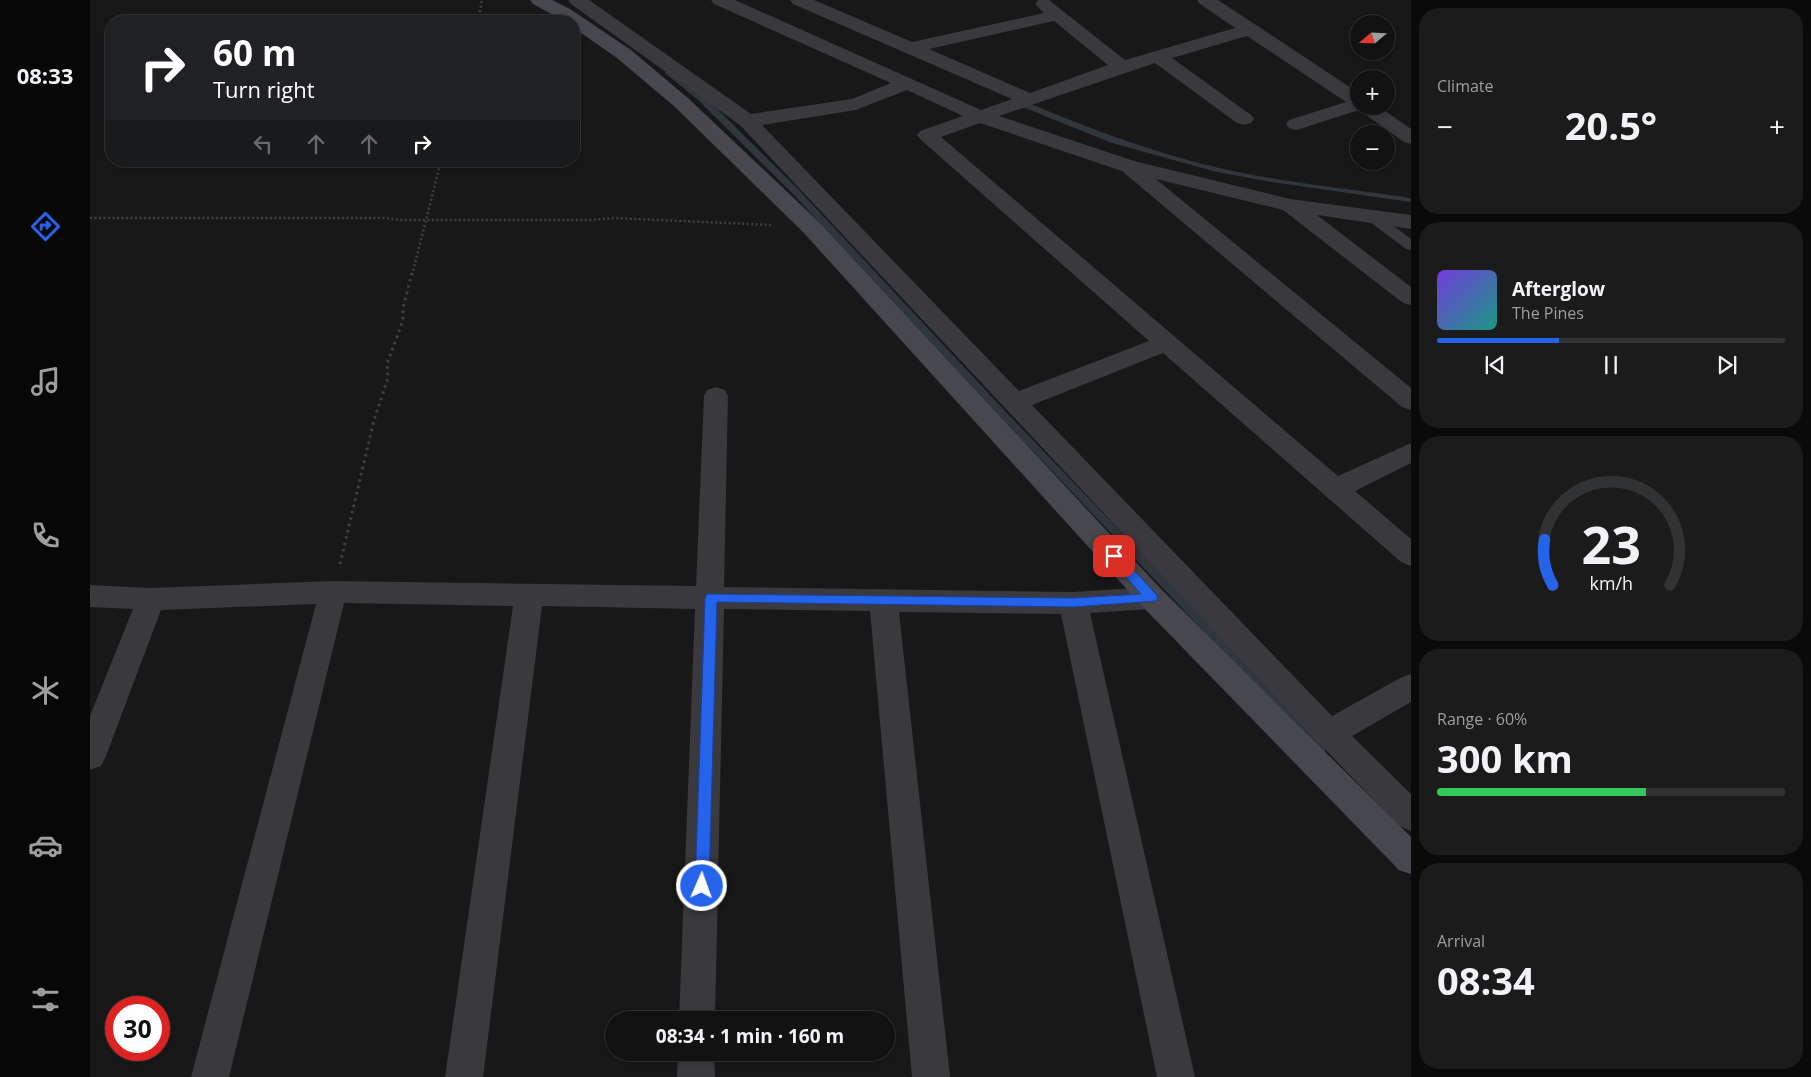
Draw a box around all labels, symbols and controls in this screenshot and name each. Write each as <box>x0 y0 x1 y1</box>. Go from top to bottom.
north arrow <box>1350 15 1395 60</box>
map controls <box>1350 15 1395 170</box>
text: 60 m <box>213 29 296 76</box>
icon: right <box>130 35 195 100</box>
text: 08:33 <box>17 60 73 90</box>
button: + <box>1350 70 1395 115</box>
text: Turn right <box>213 74 315 104</box>
text: Climate <box>1437 75 1494 97</box>
text: 20.5° <box>1565 99 1657 151</box>
text: − <box>1437 107 1453 145</box>
text: + <box>1769 107 1785 145</box>
button: − <box>1350 125 1395 170</box>
icon: left <box>249 130 277 158</box>
icon: ahead <box>302 130 330 158</box>
icon: ahead <box>355 130 383 158</box>
icon: right <box>408 130 436 158</box>
icon: directions <box>28 209 63 244</box>
text: Afterglow <box>1512 276 1605 302</box>
text: The Pines <box>1512 302 1584 324</box>
icon: previous <box>1481 351 1509 379</box>
icon: pause <box>1597 351 1625 379</box>
icon: next <box>1713 351 1741 379</box>
icon: music <box>28 364 63 399</box>
text: 23 <box>1581 508 1641 579</box>
icon: phone <box>28 518 63 553</box>
pin <box>1093 535 1135 577</box>
icon: arrive <box>1100 542 1128 570</box>
text: km/h <box>1589 571 1633 595</box>
icon: climate <box>28 673 63 708</box>
text: Range · 60% <box>1437 708 1527 730</box>
text: 300 km <box>1437 732 1573 784</box>
icon: car <box>28 828 63 863</box>
position arrow <box>675 859 727 911</box>
text: Arrival <box>1437 930 1485 952</box>
text: 08:34 <box>1437 954 1535 1006</box>
icon: filters <box>28 982 63 1017</box>
speed limit sign: 30 <box>105 996 170 1061</box>
text: 08:34 · 1 min · 160 m <box>656 1023 844 1049</box>

